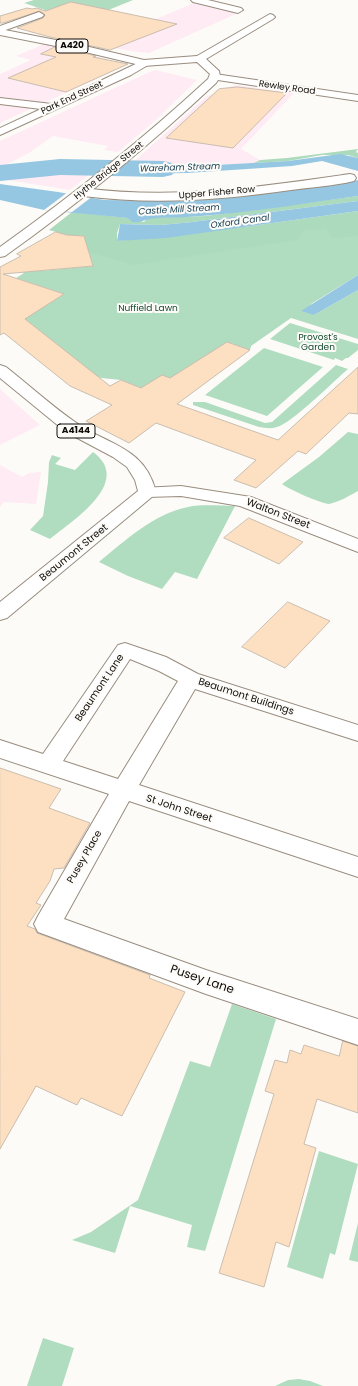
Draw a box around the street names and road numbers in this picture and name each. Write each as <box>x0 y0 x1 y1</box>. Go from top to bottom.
road number: A420 <box>56 39 88 53</box>
street label: Park End Street <box>39 79 105 117</box>
street label: Rewley Road <box>258 79 316 97</box>
street label: Hythe Bridge Street <box>72 140 146 202</box>
street label: Upper Fisher Row <box>178 184 256 202</box>
road number: A4144 <box>57 424 95 438</box>
street label: Walton Street <box>244 496 312 532</box>
street label: Beaumont Street <box>38 522 110 584</box>
street label: Beaumont Lane <box>73 652 127 724</box>
street label: Beaumont Buildings <box>197 676 295 718</box>
street label: St John Street <box>145 793 213 825</box>
street label: Pusey Place <box>65 828 105 886</box>
street label: Pusey Lane <box>168 962 236 998</box>

